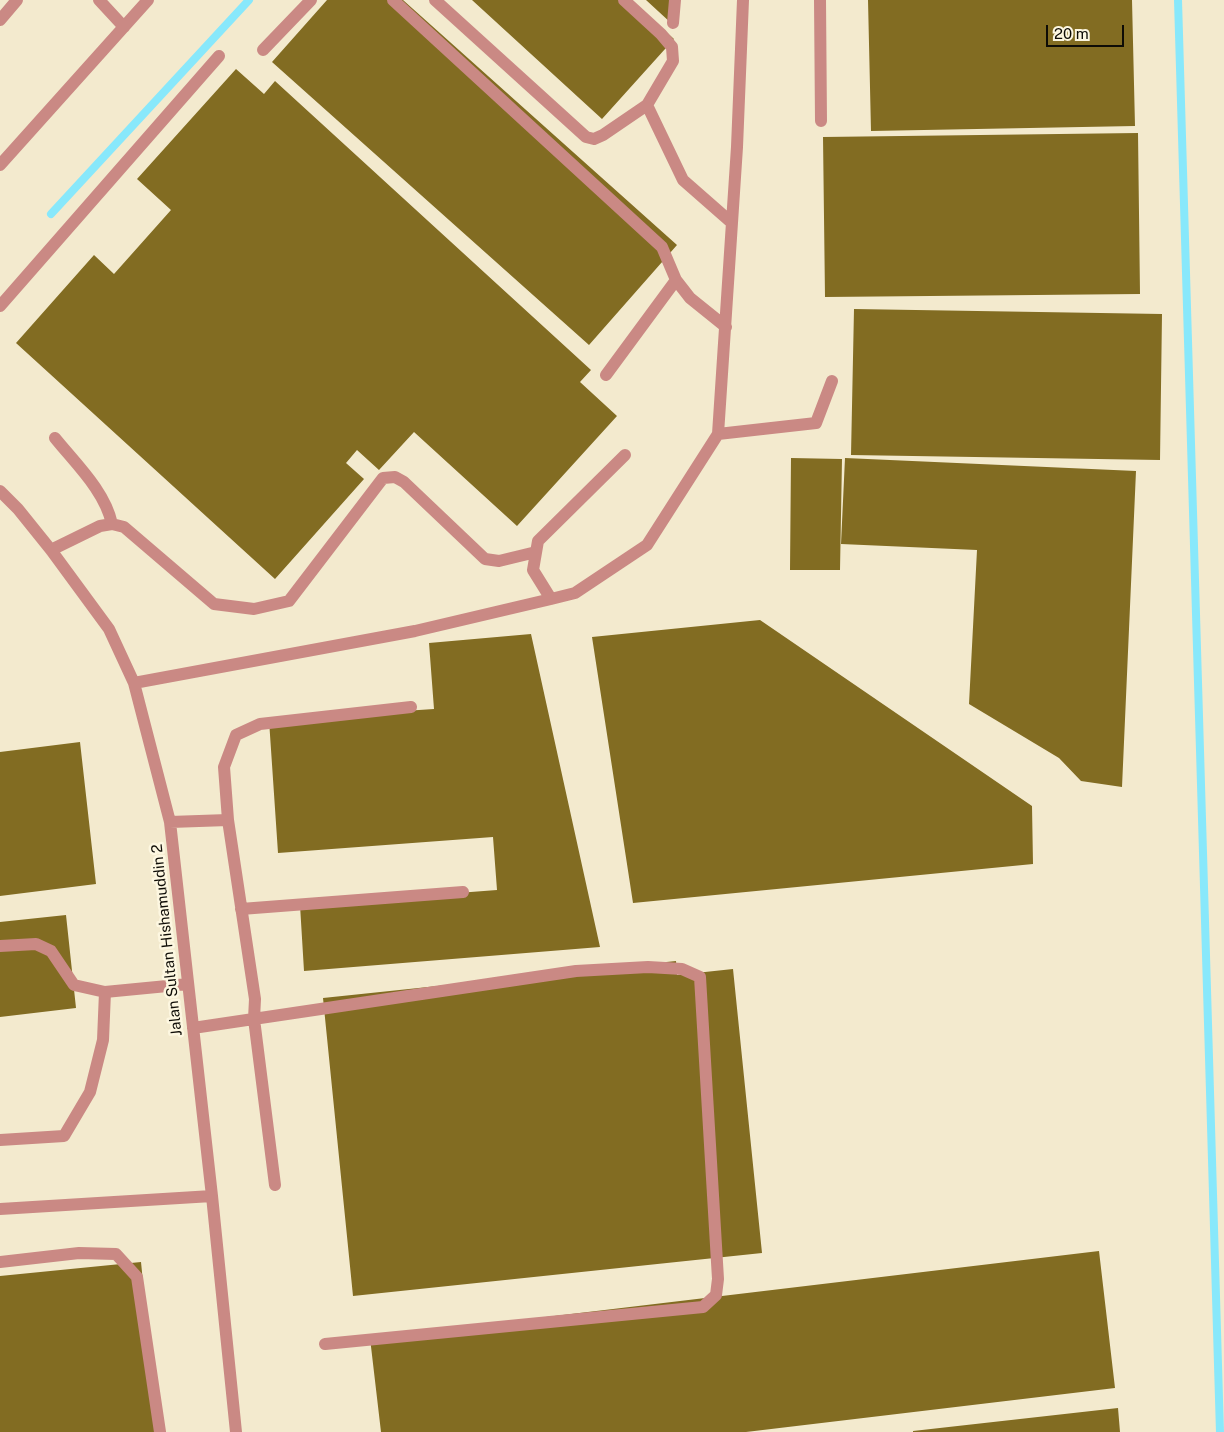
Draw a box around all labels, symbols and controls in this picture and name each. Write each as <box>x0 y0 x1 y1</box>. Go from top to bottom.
scale bar <box>1049 15 1126 47</box>
text: 20 m <box>1054 25 1089 42</box>
street label: Jalan Sultan Hishamuddin 2 <box>148 843 186 1037</box>

